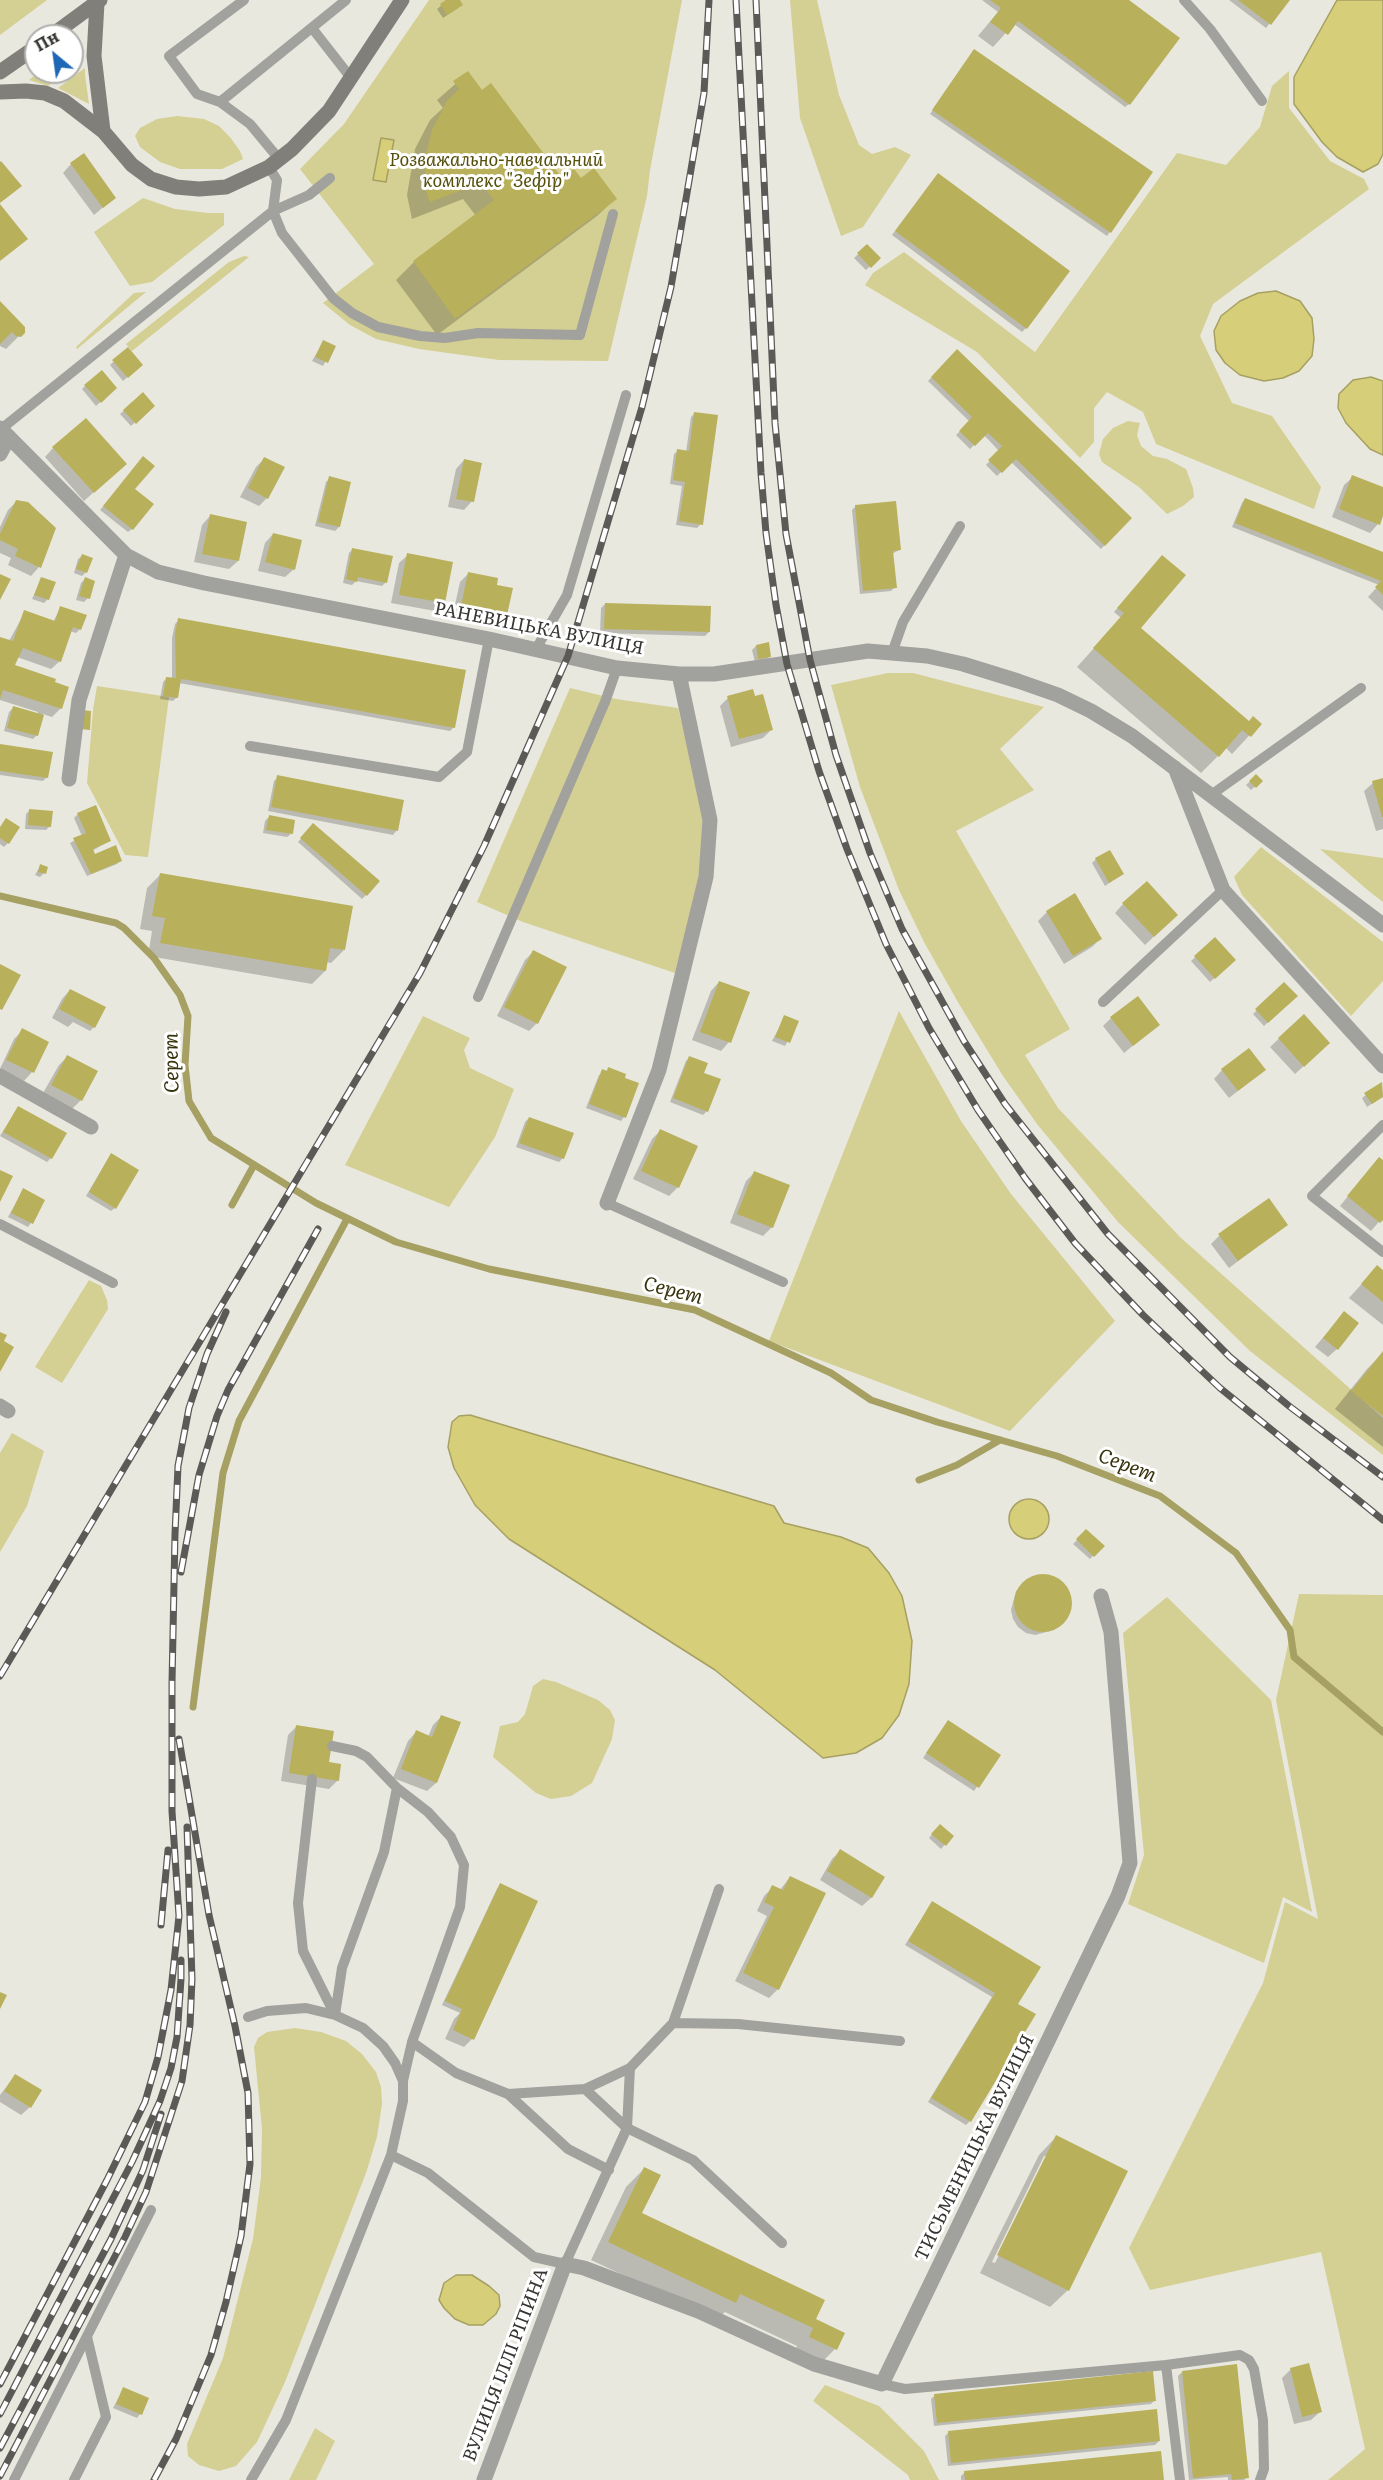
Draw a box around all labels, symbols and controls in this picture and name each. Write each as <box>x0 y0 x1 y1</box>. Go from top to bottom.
text: Пн <box>30 23 63 57</box>
north arrow <box>24 24 84 84</box>
park label: Розважально-навчальний комплекс "Зефір" <box>389 150 603 192</box>
street label: РАНЕВИЦЬКА ВУЛИЦЯ <box>432 598 646 660</box>
water label: Серет <box>159 1033 185 1093</box>
water label: Серет <box>641 1272 705 1310</box>
water label: Серет <box>1095 1444 1159 1488</box>
street label: ТИСЬМЕНИЦЬКА ВУЛИЦЯ <box>911 2031 1039 2265</box>
street label: ВУЛИЦЯ ІЛЛІ РІПИНА <box>459 2265 553 2465</box>

